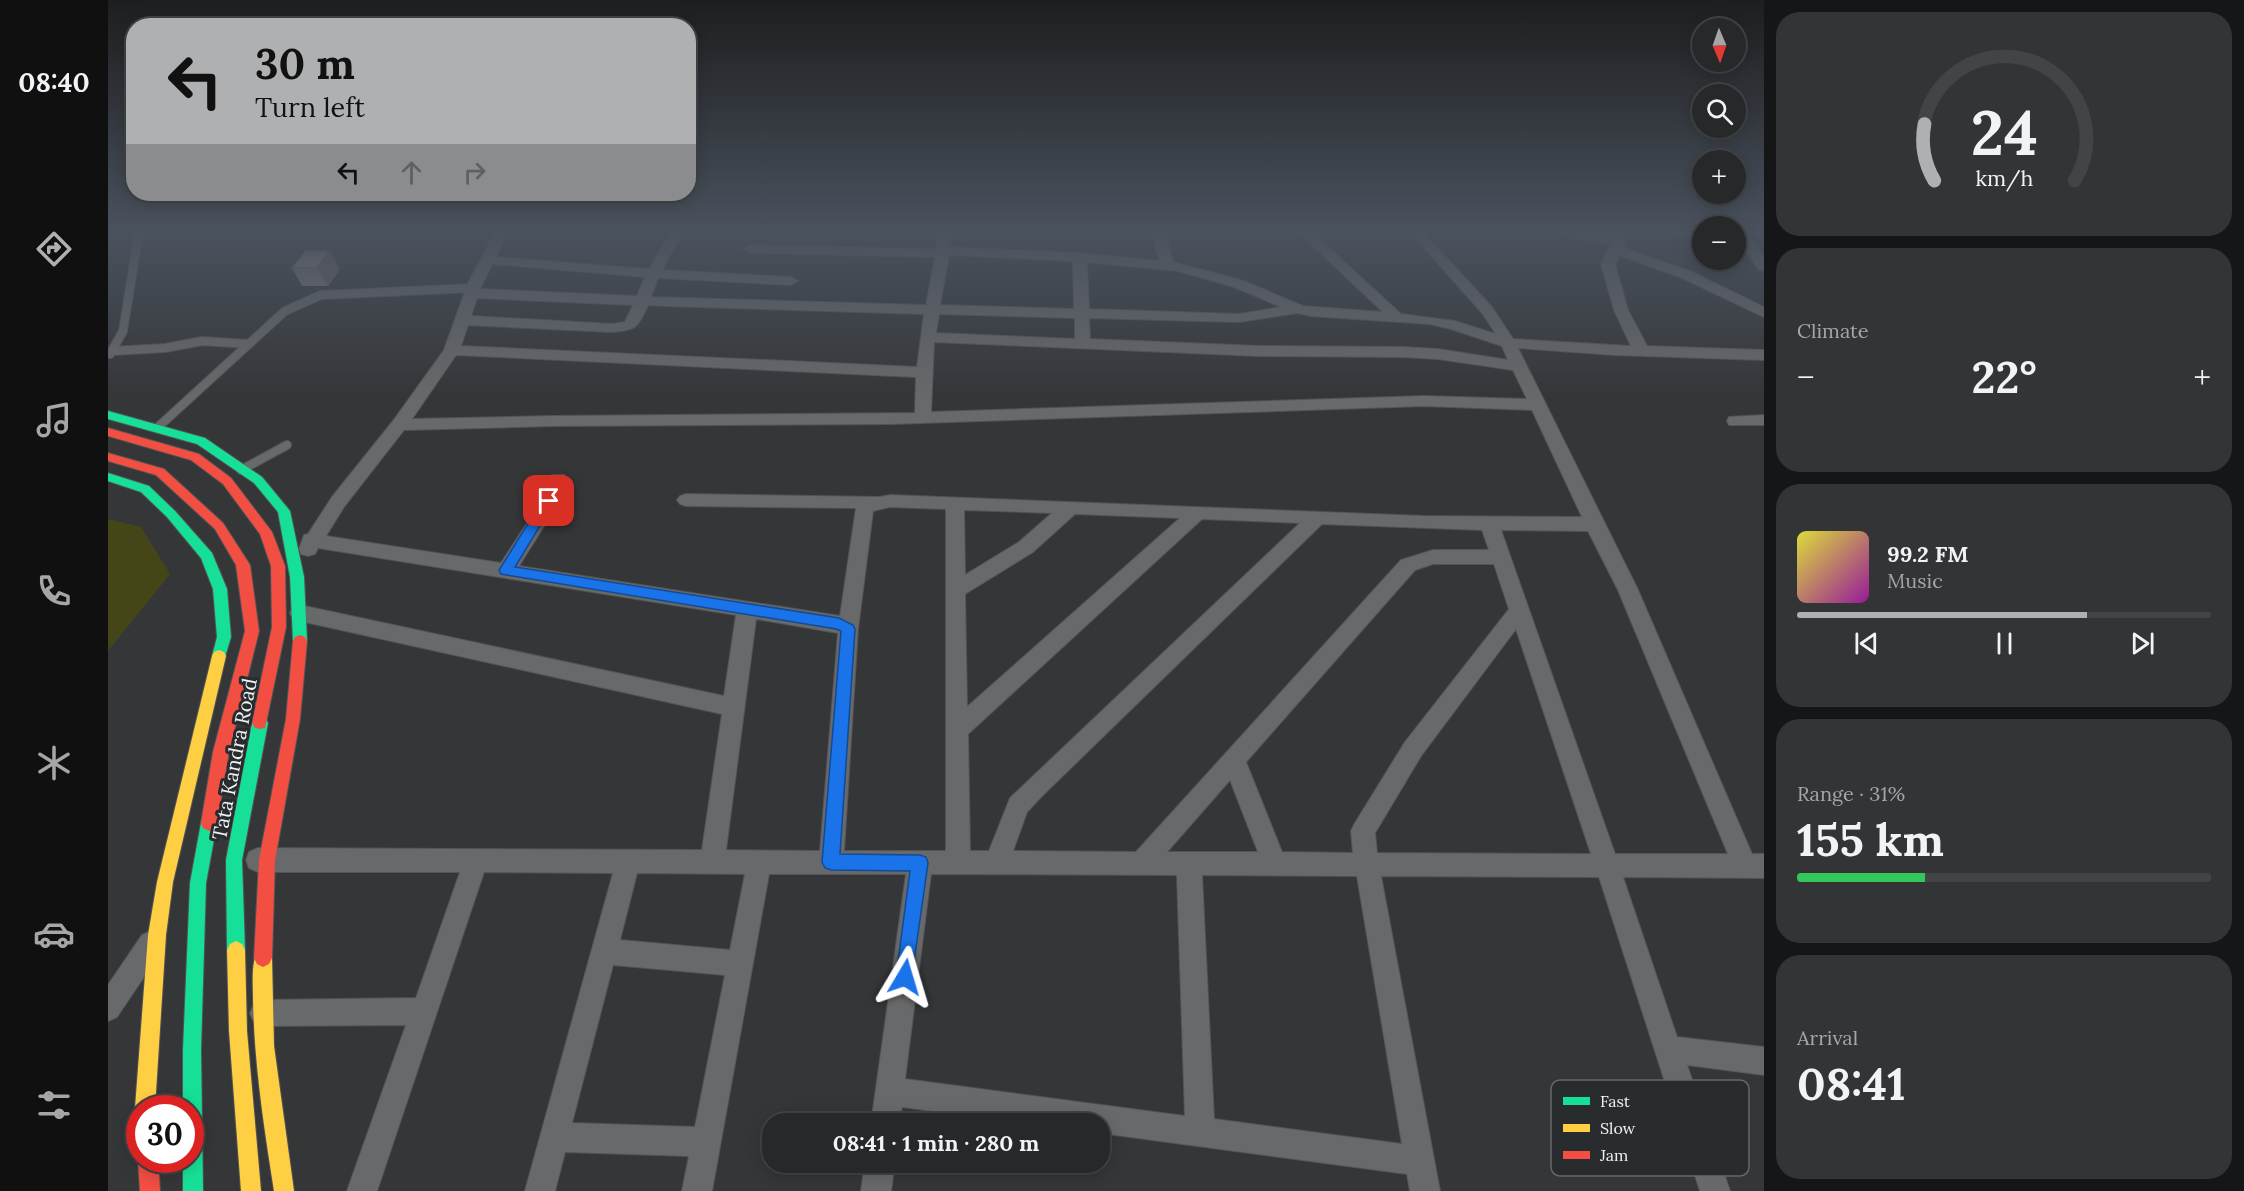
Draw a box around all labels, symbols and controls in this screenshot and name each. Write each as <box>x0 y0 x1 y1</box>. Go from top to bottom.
north arrow <box>1692 18 1746 72</box>
map controls <box>1692 18 1746 270</box>
text: 30 m <box>255 37 355 91</box>
icon: left <box>156 42 234 120</box>
text: 08:40 <box>18 65 90 99</box>
button: search <box>1692 84 1746 138</box>
text: Turn left <box>255 90 365 124</box>
text: 24 <box>1970 92 2038 172</box>
button: + <box>1692 150 1746 204</box>
icon: left <box>332 156 365 189</box>
icon: ahead <box>395 156 428 189</box>
icon: right <box>458 156 491 189</box>
text: km/h <box>1975 164 2033 192</box>
button: − <box>1692 216 1746 270</box>
icon: directions <box>33 228 75 270</box>
text: Climate <box>1797 318 1869 343</box>
text: 22° <box>1971 348 2037 405</box>
text: − <box>1797 356 1815 398</box>
text: + <box>2193 356 2211 398</box>
icon: music <box>33 399 75 441</box>
pin <box>523 475 574 526</box>
icon: arrive <box>532 484 565 517</box>
text: 99.2 FM <box>1887 540 1969 568</box>
text: Music <box>1887 568 1943 593</box>
icon: phone <box>33 570 75 612</box>
icon: previous <box>1850 627 1883 660</box>
icon: pause <box>1988 627 2021 660</box>
icon: next <box>2126 627 2159 660</box>
street label: Tata Kandra Road <box>206 676 262 842</box>
icon: climate <box>33 742 75 784</box>
text: Range · 31% <box>1797 781 1905 806</box>
text: 155 km <box>1797 811 1944 868</box>
icon: car <box>33 913 75 955</box>
position arrow <box>873 945 937 1009</box>
text: Arrival <box>1797 1025 1858 1050</box>
text: 08:41 <box>1797 1055 1906 1112</box>
legend <box>1551 1080 1749 1176</box>
icon: filters <box>33 1084 75 1126</box>
text: Fast <box>1600 1091 1631 1111</box>
speed limit sign: 30 <box>126 1095 204 1173</box>
text: Slow <box>1600 1118 1636 1138</box>
text: 08:41 · 1 min · 280 m <box>833 1129 1039 1157</box>
text: Jam <box>1599 1145 1628 1165</box>

